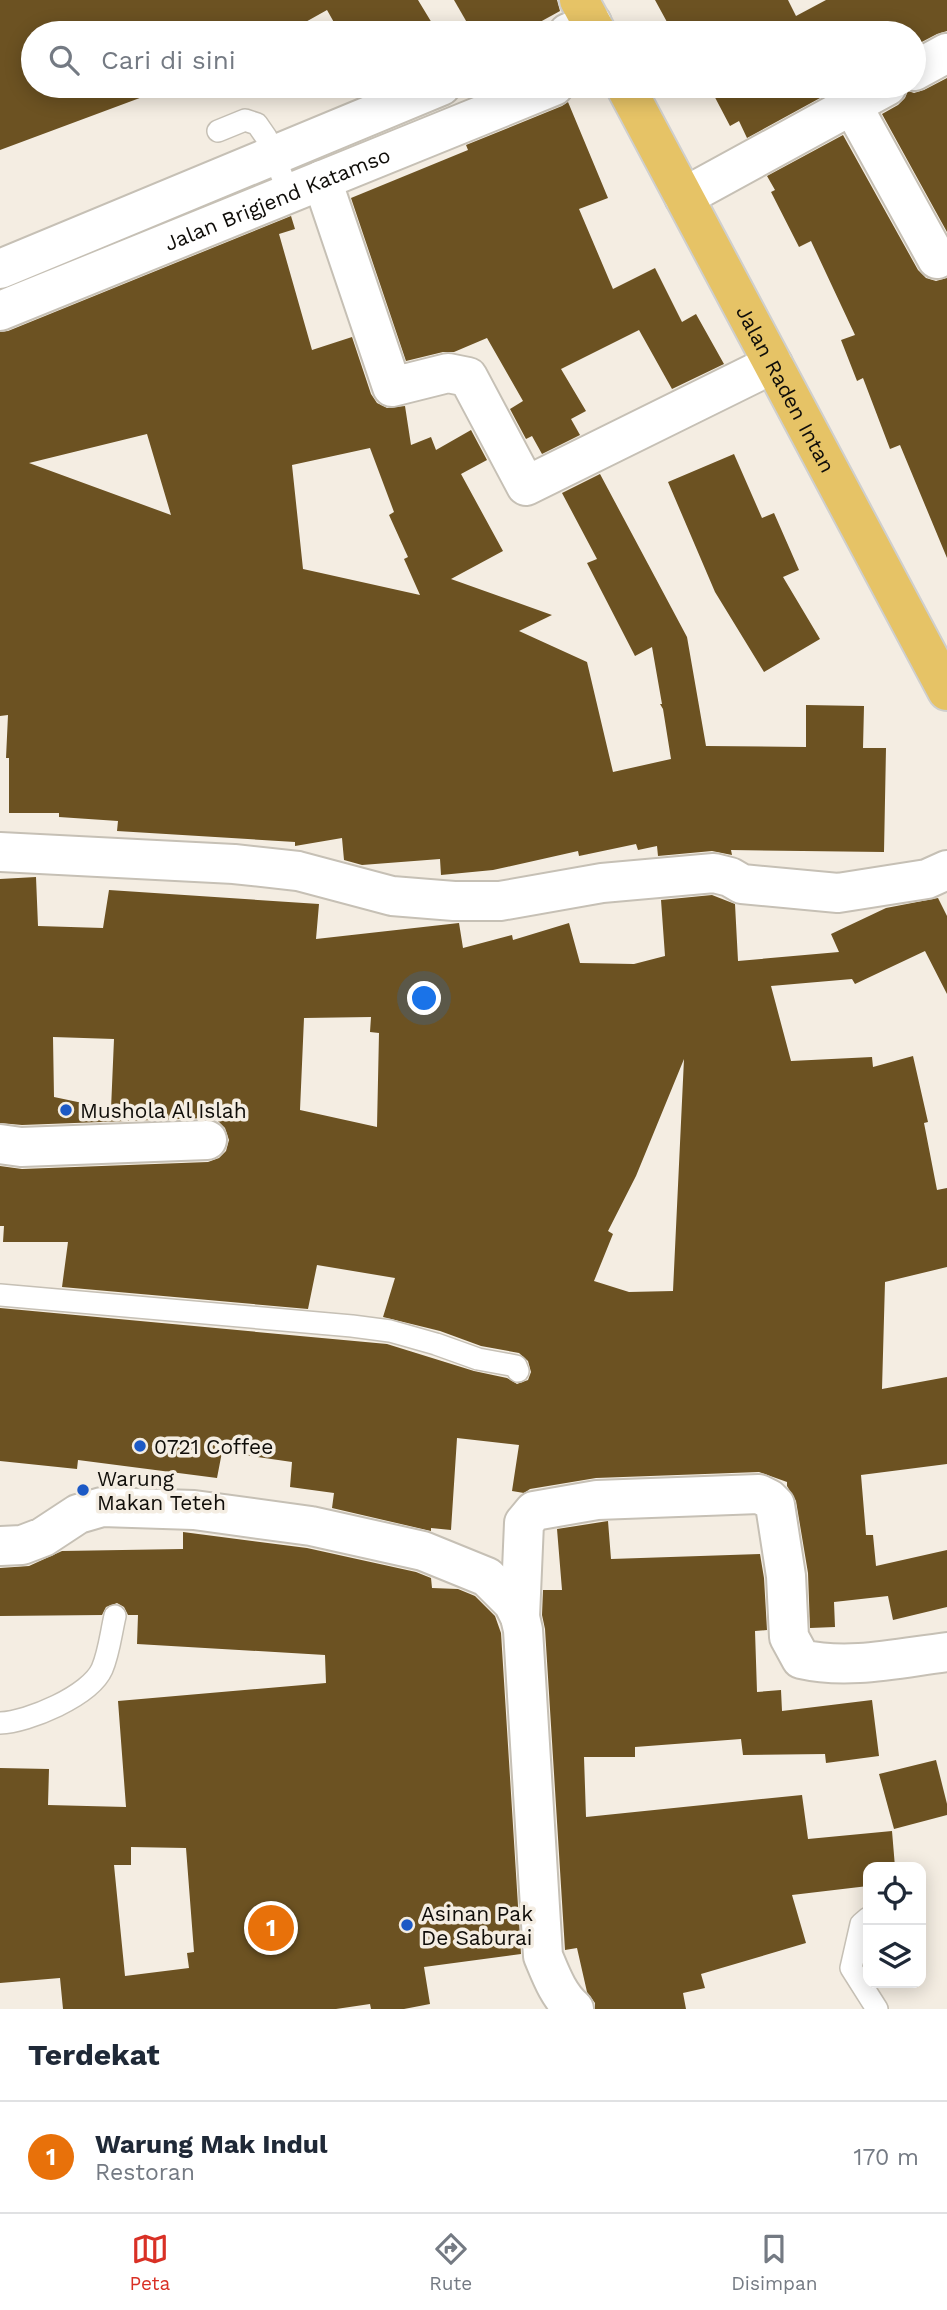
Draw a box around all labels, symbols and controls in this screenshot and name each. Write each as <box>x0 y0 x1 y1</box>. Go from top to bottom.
search box <box>21 21 926 98</box>
icon: search <box>45 41 83 79</box>
text: Cari di sini <box>101 45 236 75</box>
street label: Jalan Brigjend Katamso <box>160 141 394 255</box>
street label: Jalan Raden Intan <box>731 301 841 477</box>
your location <box>407 981 441 1015</box>
place label: Mushola Al Islah <box>80 1098 247 1123</box>
marker: Mushola Al Islah <box>58 1102 74 1118</box>
place label: 0721 Coffee <box>154 1434 273 1459</box>
marker: 0721 Coffee <box>132 1438 148 1454</box>
place label: Warung Makan Teteh <box>97 1466 226 1515</box>
marker: Warung Makan Teteh <box>75 1482 91 1498</box>
map controls <box>863 1862 926 1988</box>
button: locate <box>863 1862 926 1925</box>
place label: Asinan Pak De Saburai <box>421 1901 533 1950</box>
pin: 1 <box>248 1902 294 1954</box>
marker: Asinan Pak De Saburai <box>399 1917 415 1933</box>
button: layers <box>863 1925 926 1988</box>
text: Terdekat <box>28 2037 160 2072</box>
text: Warung Mak Indul <box>95 2129 327 2159</box>
text: 1 <box>46 2144 56 2171</box>
text: 170 m <box>854 2144 919 2171</box>
text: Restoran <box>95 2159 195 2186</box>
tab: Peta <box>129 2230 170 2295</box>
tab: Rute <box>429 2230 472 2295</box>
tab: Disimpan <box>731 2230 818 2295</box>

